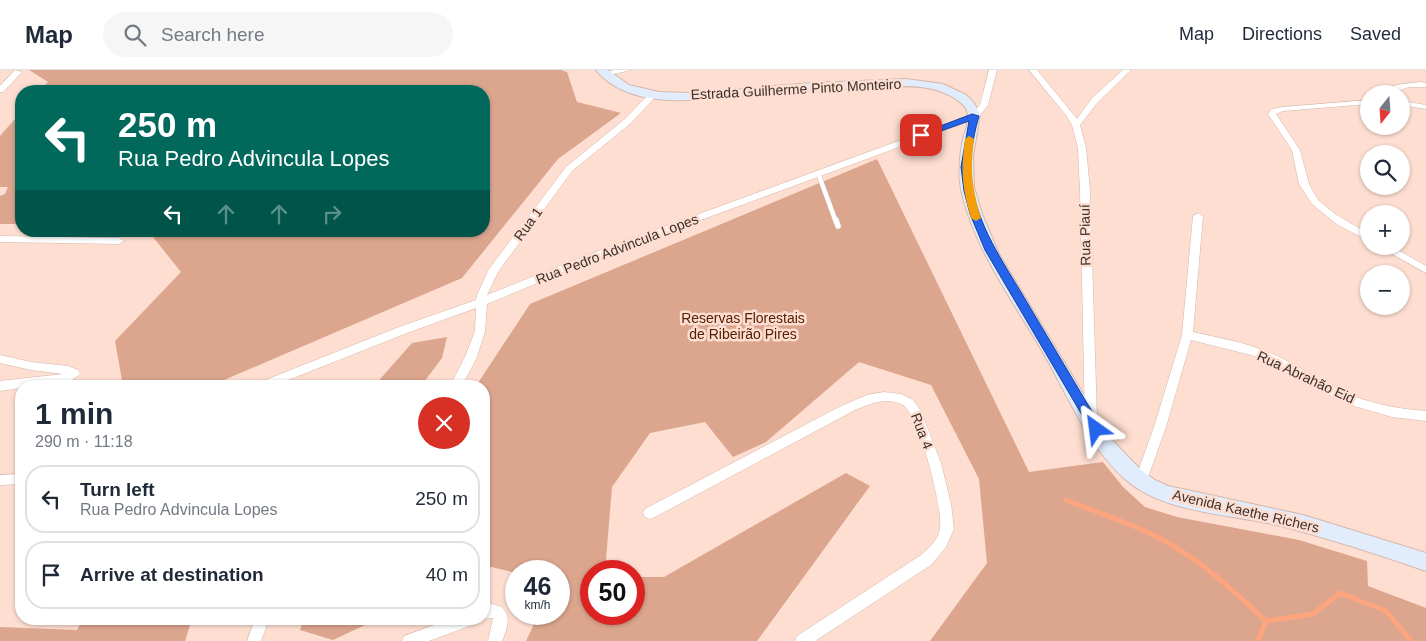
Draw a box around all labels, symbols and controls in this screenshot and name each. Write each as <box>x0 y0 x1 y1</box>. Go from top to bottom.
search box <box>103 12 453 57</box>
text: Map <box>25 21 73 48</box>
icon: search <box>121 21 149 49</box>
text: Search here <box>161 24 265 45</box>
text: Map <box>1179 24 1214 44</box>
text: Directions <box>1242 24 1322 44</box>
text: Saved <box>1350 24 1401 44</box>
street label: Estrada Guilherme Pinto Monteiro <box>690 75 902 103</box>
north arrow <box>1360 85 1410 135</box>
map controls <box>1360 85 1410 315</box>
icon: left <box>35 105 100 170</box>
text: 250 m <box>118 105 217 144</box>
pin <box>900 114 942 156</box>
icon: arrive <box>907 121 935 149</box>
button: search <box>1360 145 1410 195</box>
text: Rua Pedro Advincula Lopes <box>118 146 390 171</box>
icon: left <box>159 200 187 228</box>
icon: ahead <box>212 200 240 228</box>
icon: ahead <box>265 200 293 228</box>
icon: right <box>318 200 346 228</box>
street label: Rua 1 <box>511 204 546 244</box>
street label: Rua Piauí <box>1076 204 1094 266</box>
button: + <box>1360 205 1410 255</box>
street label: Rua Pedro Advincula Lopes <box>533 211 701 287</box>
button: − <box>1360 265 1410 315</box>
park label: Reservas Florestais de Ribeirão Pires <box>681 310 805 342</box>
street label: Rua Abrahão Eid <box>1255 347 1357 407</box>
text: 1 min <box>35 397 113 430</box>
button: close <box>418 397 470 449</box>
position arrow <box>1069 402 1121 454</box>
street label: Rua 4 <box>908 411 936 452</box>
text: 290 m · 11:18 <box>35 433 133 450</box>
text: Turn left <box>80 479 155 500</box>
icon: left <box>37 485 65 513</box>
street label: Avenida Kaethe Richers <box>1171 486 1321 536</box>
text: 250 m <box>415 488 468 509</box>
text: Rua Pedro Advincula Lopes <box>80 501 277 518</box>
speed limit sign: 50 <box>580 560 645 625</box>
icon: arrive <box>37 561 65 589</box>
text: Arrive at destination <box>80 564 264 585</box>
text: 40 m <box>426 564 468 585</box>
text: 46 <box>524 572 551 600</box>
text: km/h <box>524 598 551 612</box>

